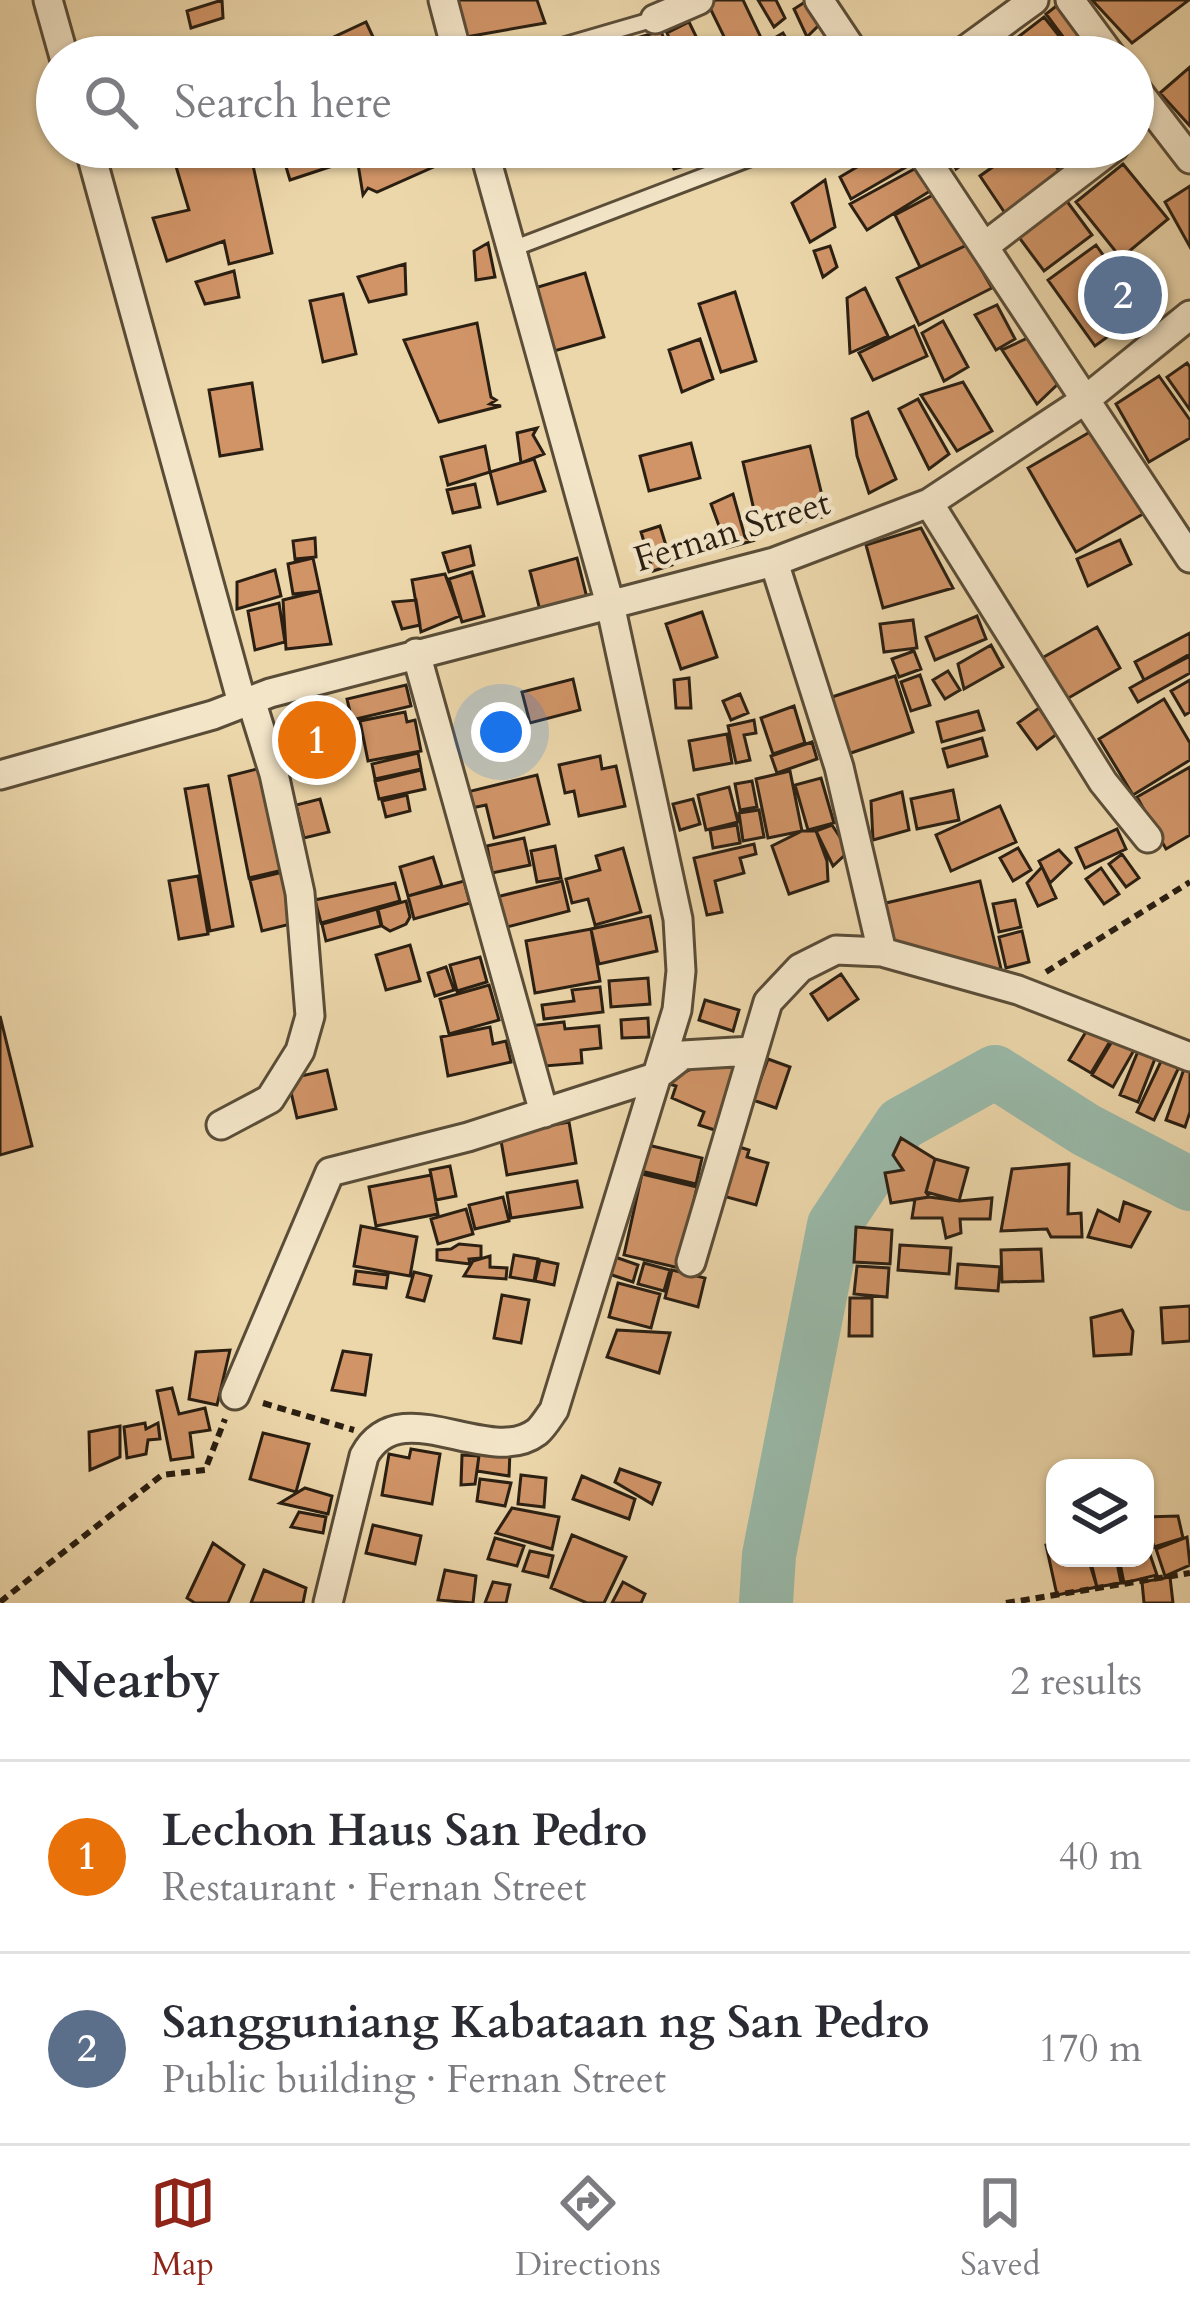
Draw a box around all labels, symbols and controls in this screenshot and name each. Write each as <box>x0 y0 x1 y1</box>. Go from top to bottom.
search box <box>36 36 1154 168</box>
icon: search <box>78 69 144 135</box>
text: Search here <box>174 72 392 133</box>
pin: 2 <box>1084 250 1162 340</box>
street label: Fernan Street <box>628 478 836 584</box>
pin: 1 <box>278 695 356 785</box>
your location <box>471 702 531 762</box>
map controls <box>1046 1459 1154 1567</box>
button: layers <box>1046 1459 1154 1567</box>
text: Nearby <box>48 1646 220 1716</box>
text: 2 results <box>1010 1655 1142 1708</box>
text: Lechon Haus San Pedro <box>162 1800 647 1861</box>
text: 1 <box>77 1830 97 1883</box>
text: 40 m <box>1059 1830 1142 1883</box>
text: Restaurant · Fernan Street <box>162 1861 586 1914</box>
text: Sangguniang Kabataan ng San Pedro <box>162 1992 929 2053</box>
text: 2 <box>77 2022 97 2075</box>
text: 170 m <box>1039 2022 1142 2075</box>
text: Public building · Fernan Street <box>162 2053 666 2106</box>
tab: Map <box>150 2170 216 2287</box>
tab: Directions <box>515 2170 661 2287</box>
tab: Saved <box>960 2170 1040 2287</box>

